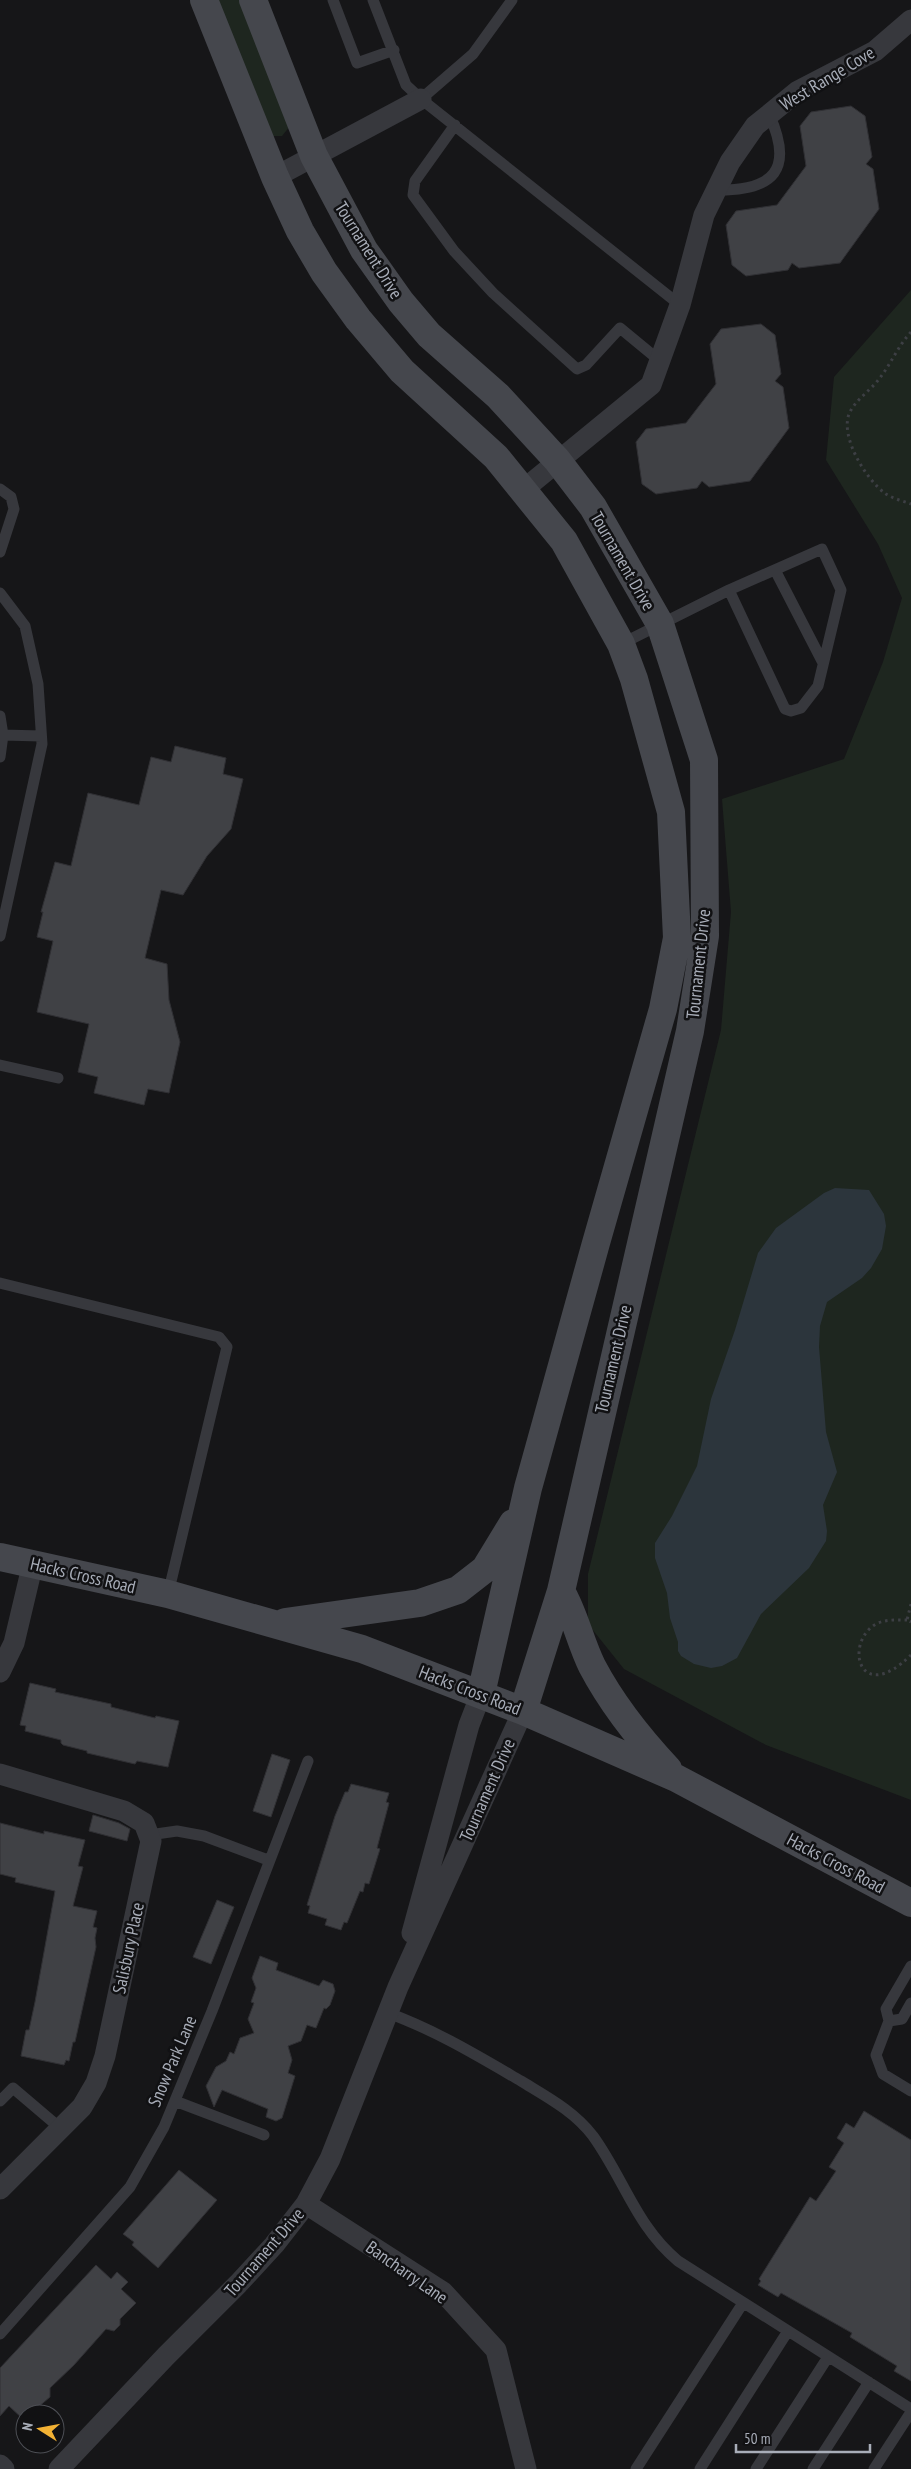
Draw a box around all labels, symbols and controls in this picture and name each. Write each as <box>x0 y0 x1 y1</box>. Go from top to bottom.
street label: West Range Cove <box>776 41 878 115</box>
street label: Tournament Drive <box>330 197 408 303</box>
street label: Tournament Drive <box>585 507 661 615</box>
street label: Tournament Drive <box>681 908 715 1020</box>
street label: Tournament Drive <box>589 1303 637 1415</box>
street label: Hacks Cross Road <box>28 1552 138 1598</box>
street label: Hacks Cross Road <box>416 1660 524 1720</box>
street label: Tournament Drive <box>454 1735 520 1845</box>
street label: Hacks Cross Road <box>783 1828 889 1898</box>
street label: Salisbury Place <box>107 1900 149 1996</box>
street label: Snow Park Lane <box>142 2012 202 2110</box>
street label: Tournament Drive <box>219 2203 309 2301</box>
street label: Bancharry Lane <box>362 2235 452 2309</box>
north arrow <box>15 2404 65 2454</box>
text: N <box>18 2421 37 2432</box>
scale bar <box>736 2422 870 2454</box>
text: 50 m <box>744 2429 770 2448</box>

